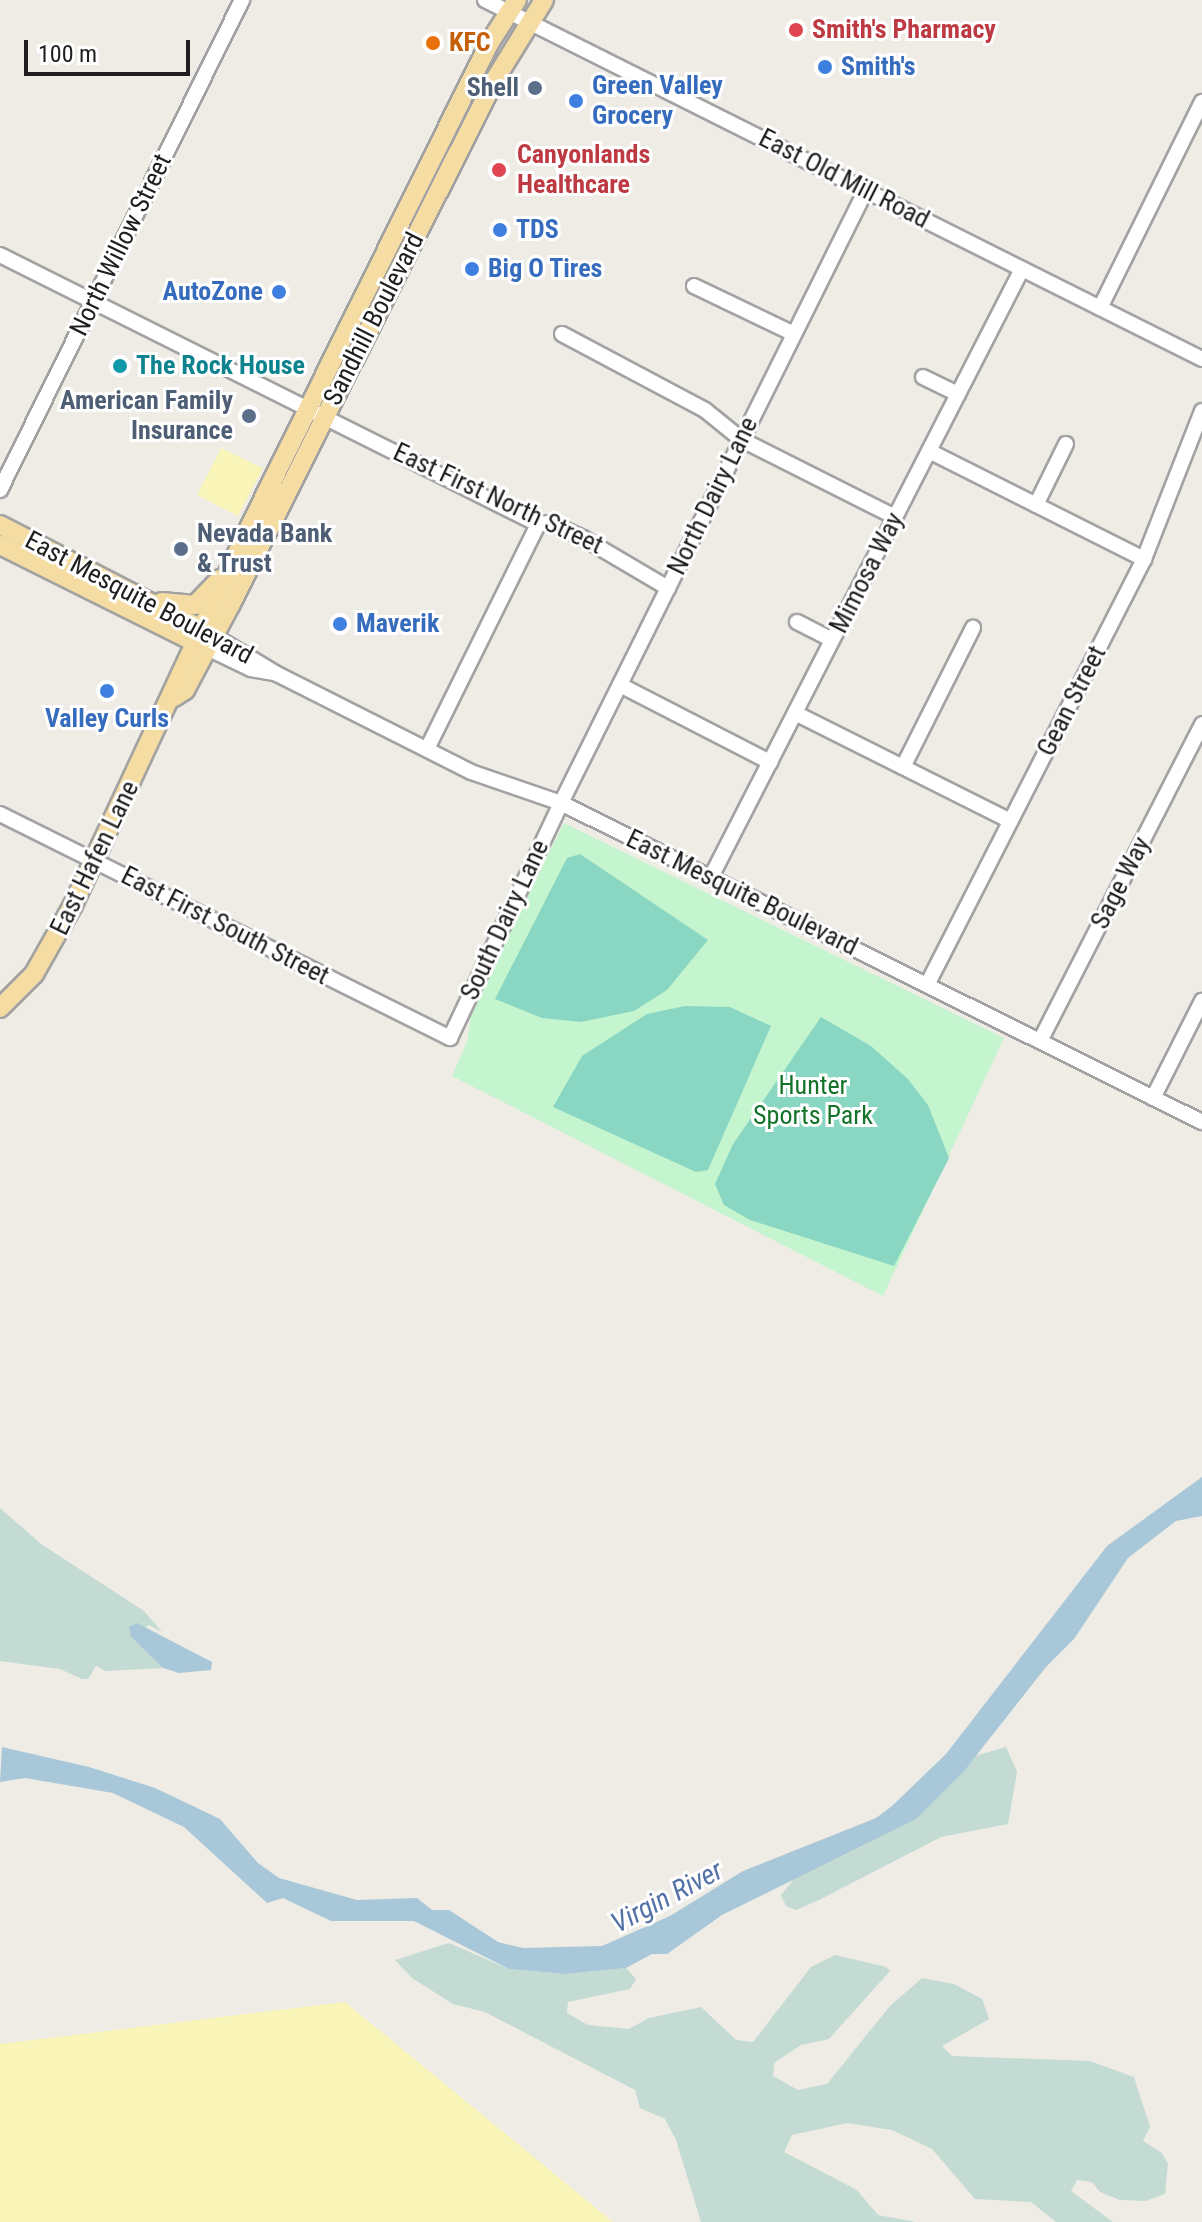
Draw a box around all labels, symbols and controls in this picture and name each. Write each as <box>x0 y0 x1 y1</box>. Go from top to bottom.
place label: Smith's Pharmacy <box>812 14 996 46</box>
marker: Smith's Pharmacy <box>787 21 805 39</box>
scale bar <box>28 24 194 74</box>
place label: KFC <box>449 27 491 59</box>
marker: KFC <box>424 34 442 52</box>
text: 100 m <box>38 40 97 68</box>
place label: Smith's <box>841 51 915 83</box>
marker: Smith's <box>816 58 834 76</box>
place label: Green Valley Grocery <box>592 70 723 132</box>
place label: Shell <box>467 72 519 104</box>
marker: Shell <box>526 79 544 97</box>
marker: Green Valley Grocery <box>567 92 585 110</box>
street label: East Old Mill Road <box>754 123 934 235</box>
place label: Canyonlands Healthcare <box>517 139 650 200</box>
street label: North Willow Street <box>63 149 179 341</box>
marker: Canyonlands Healthcare <box>488 159 510 181</box>
place label: TDS <box>516 214 559 246</box>
marker: TDS <box>491 221 509 239</box>
street label: Sandhill Boulevard <box>317 227 431 411</box>
place label: Big O Tires <box>488 253 603 285</box>
marker: Big O Tires <box>463 260 481 278</box>
place label: AutoZone <box>163 276 263 308</box>
marker: AutoZone <box>270 283 288 301</box>
place label: The Rock House <box>136 350 305 382</box>
marker: The Rock House <box>111 357 129 375</box>
place label: American Family Insurance <box>60 385 233 446</box>
marker: American Family Insurance <box>240 407 258 425</box>
street label: North Dairy Lane <box>661 412 765 580</box>
street label: East First North Street <box>388 437 608 561</box>
street label: Mimosa Way <box>823 508 911 638</box>
place label: Nevada Bank & Trust <box>197 518 332 580</box>
street label: East Mesquite Boulevard <box>20 525 258 671</box>
marker: Nevada Bank & Trust <box>172 540 190 558</box>
place label: Maverik <box>356 608 439 640</box>
marker: Maverik <box>331 615 349 633</box>
street label: Gean Street <box>1031 641 1113 761</box>
marker: Valley Curls <box>98 682 116 700</box>
place label: Valley Curls <box>45 703 169 735</box>
street label: East Hafen Lane <box>44 776 146 940</box>
street label: East Mesquite Boulevard <box>621 823 863 963</box>
street label: Sage Way <box>1085 832 1157 934</box>
street label: South Dairy Lane <box>454 835 556 1005</box>
street label: East First South Street <box>116 860 334 992</box>
park label: Hunter Sports Park <box>753 1070 873 1132</box>
water label: Virgin River <box>605 1854 729 1940</box>

